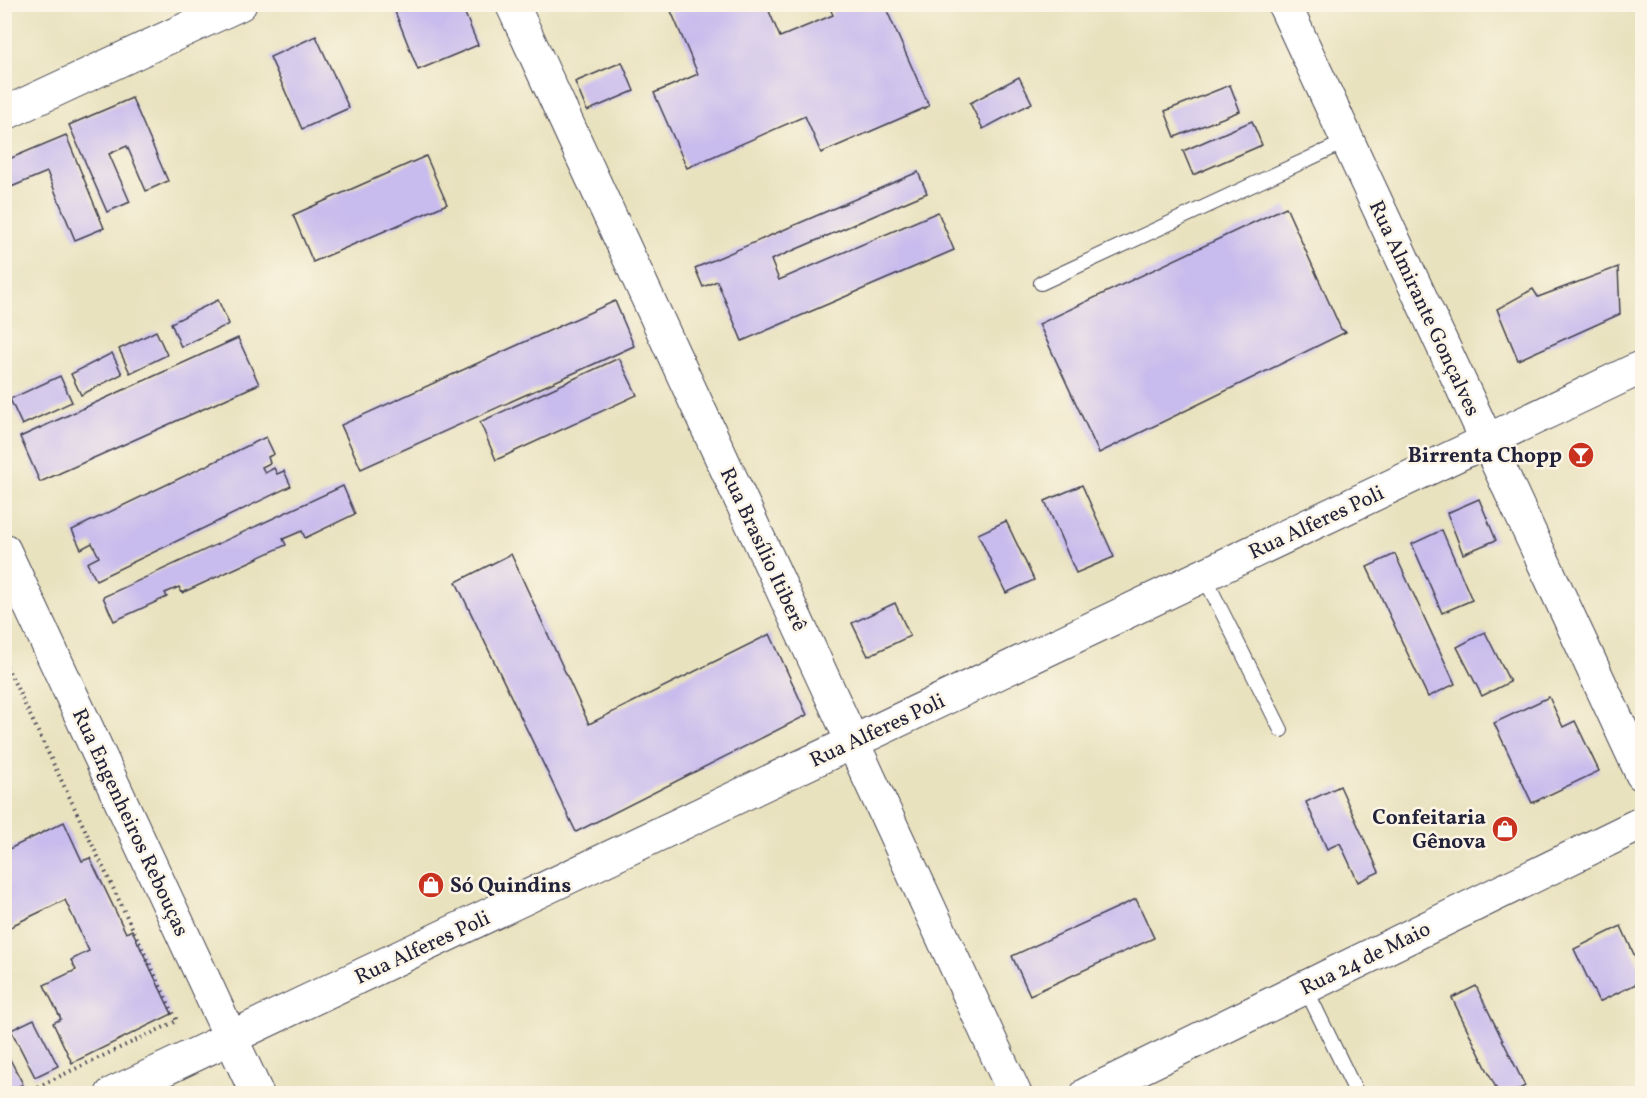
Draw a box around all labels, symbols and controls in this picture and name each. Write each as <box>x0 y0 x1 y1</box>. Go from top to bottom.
street label: Rua Almirante Gonçalves <box>1361 196 1486 421</box>
bar icon: Birrenta Chopp <box>1566 440 1596 470</box>
place label: Birrenta Chopp <box>1408 442 1562 471</box>
street label: Rua Brasílio Itiberê <box>712 463 813 636</box>
street label: Rua Alferes Poli <box>1244 479 1389 567</box>
street label: Rua Alferes Poli <box>805 687 950 775</box>
street label: Rua Engenheiros Rebouças <box>64 704 195 941</box>
place label: Confeitaria Gênova <box>1372 804 1486 857</box>
shop icon: Confeitaria Gênova <box>1490 814 1520 844</box>
shop icon: Só Quindins <box>416 870 446 900</box>
place label: Só Quindins <box>450 872 571 901</box>
street label: Rua Alferes Poli <box>350 904 495 992</box>
street label: Rua 24 de Maio <box>1296 915 1436 1003</box>

